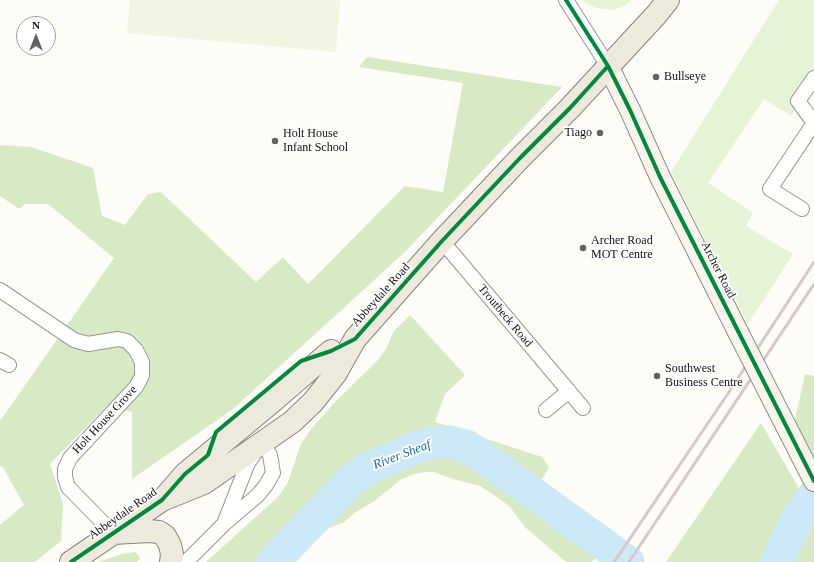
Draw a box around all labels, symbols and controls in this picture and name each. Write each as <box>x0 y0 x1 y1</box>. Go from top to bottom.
north arrow <box>16 16 56 56</box>
text: N <box>32 19 40 31</box>
place label: Bullseye <box>664 70 706 84</box>
marker: Bullseye <box>651 72 661 82</box>
place label: Tiago <box>564 126 592 140</box>
place label: Holt House Infant School <box>283 127 348 155</box>
marker: Tiago <box>595 128 605 138</box>
marker: Holt House Infant School <box>270 136 280 146</box>
place label: Archer Road MOT Centre <box>591 234 653 262</box>
street label: Archer Road <box>698 239 738 301</box>
marker: Archer Road MOT Centre <box>578 243 588 253</box>
street label: Abbeydale Road <box>349 260 413 330</box>
street label: Troutbeck Road <box>475 282 535 350</box>
place label: Southwest Business Centre <box>665 362 743 390</box>
marker: Southwest Business Centre <box>652 371 662 381</box>
street label: Holt House Grove <box>70 383 140 457</box>
water label: River Sheaf <box>371 437 433 473</box>
street label: Abbeydale Road <box>86 485 160 543</box>

